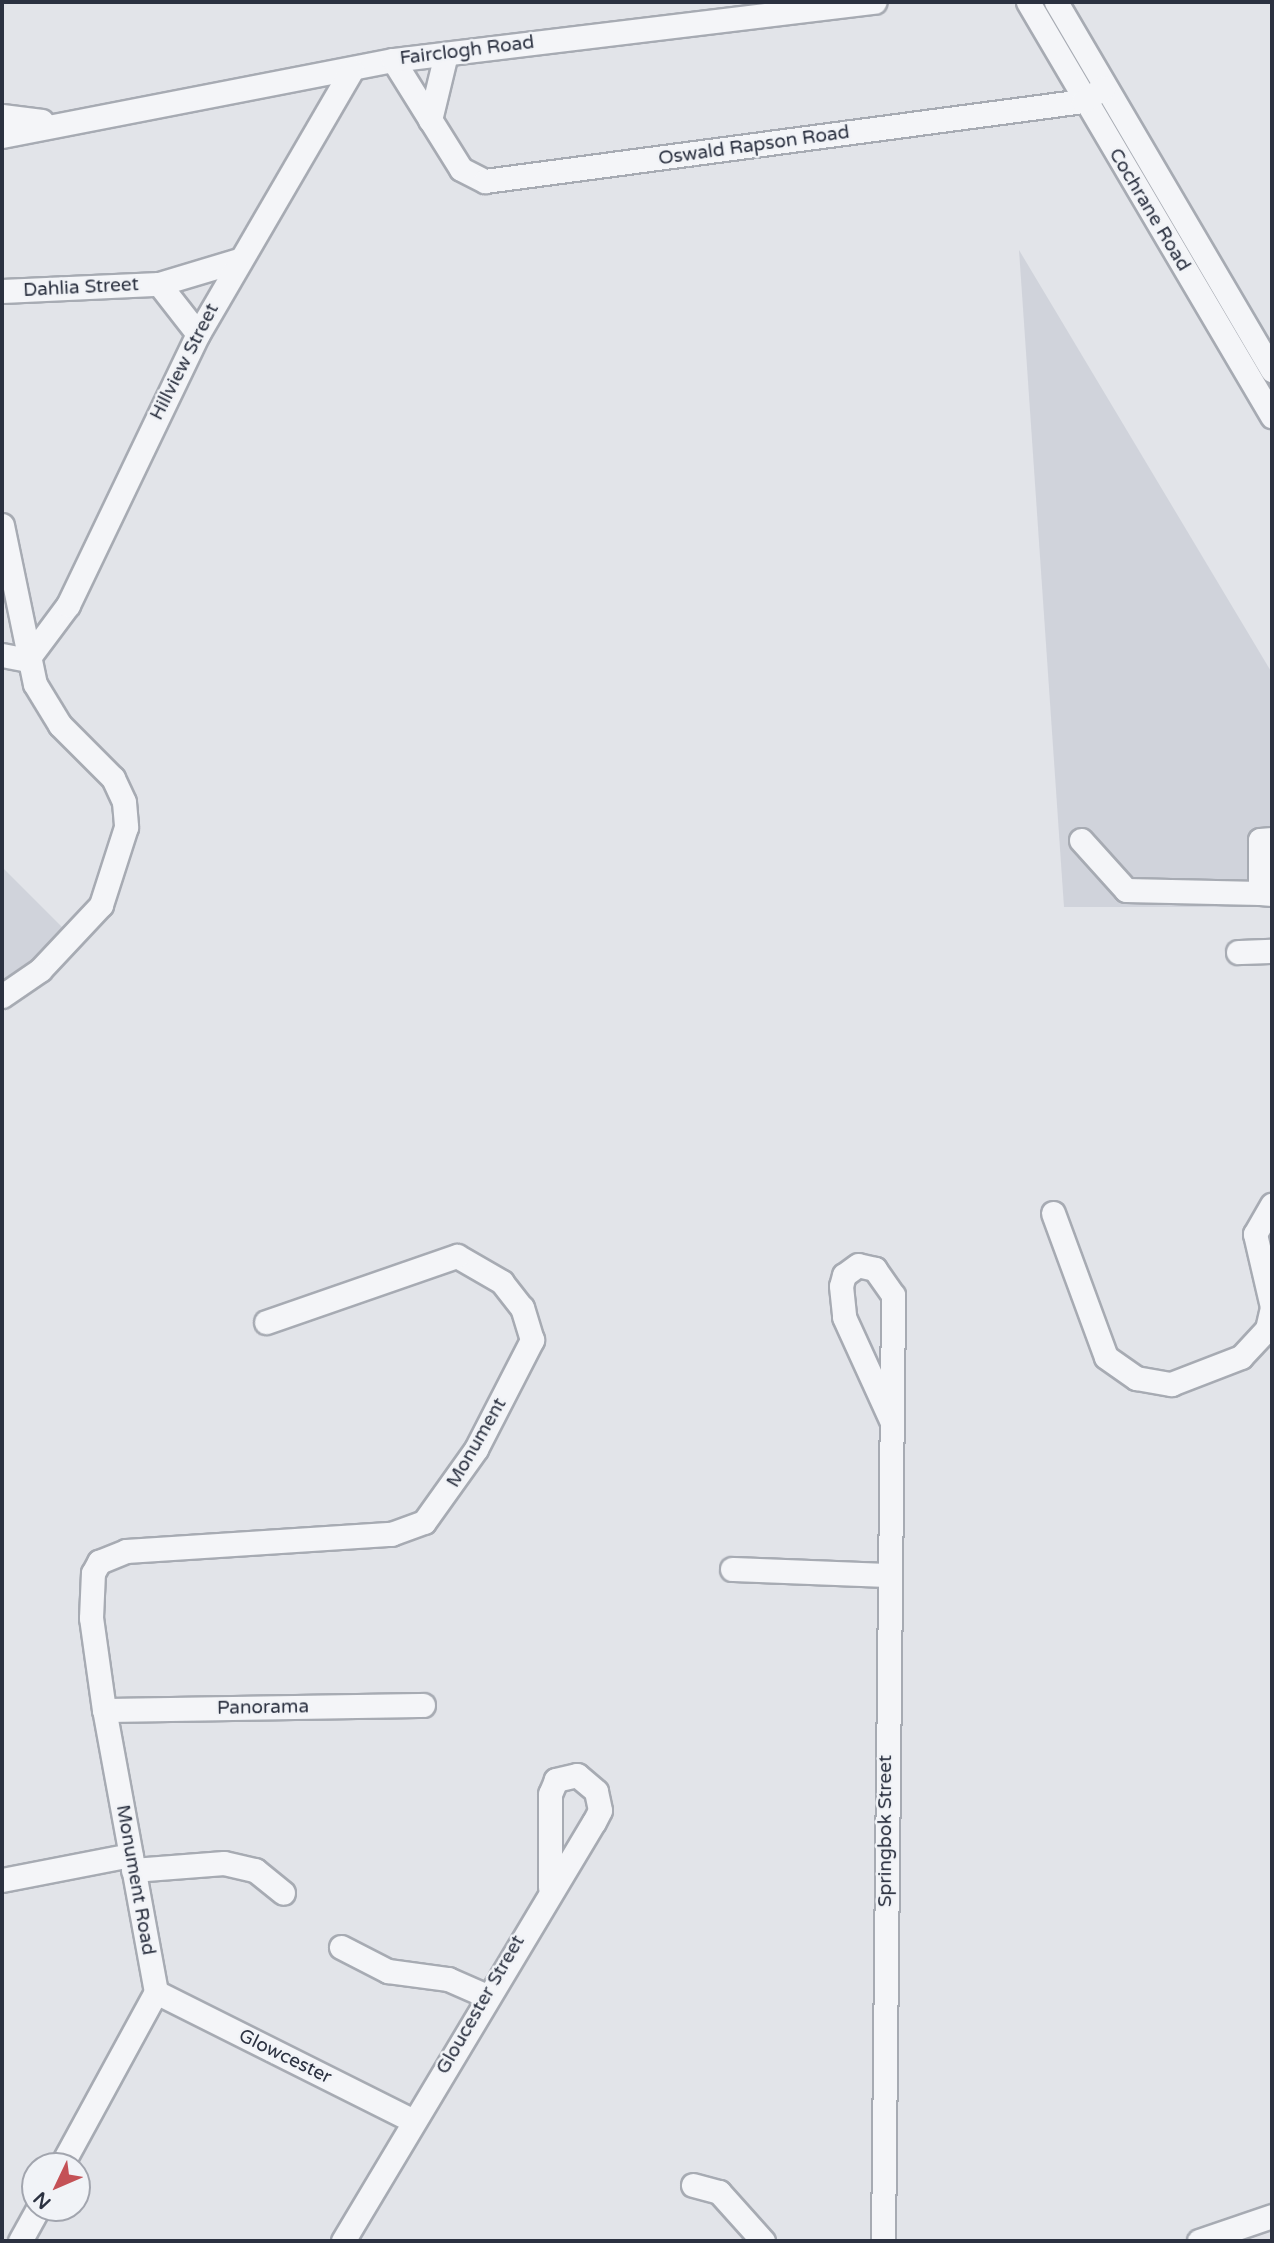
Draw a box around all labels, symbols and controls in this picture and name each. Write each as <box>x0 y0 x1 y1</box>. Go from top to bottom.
street label: Fairclogh Road <box>399 31 535 71</box>
street label: Oswald Rapson Road <box>657 121 851 171</box>
street label: Cochrane Road <box>1103 145 1195 275</box>
street label: Dahlia Street <box>23 274 139 302</box>
street label: Hillview Street <box>146 300 224 424</box>
street label: Monument <box>442 1394 512 1492</box>
street label: Panorama <box>217 1696 309 1720</box>
street label: Springbok Street <box>875 1755 897 1907</box>
street label: Monument Road <box>111 1803 159 1957</box>
street label: Gloucester Street <box>432 1932 530 2078</box>
street label: Glowcester <box>235 2025 335 2089</box>
north arrow <box>21 2152 91 2222</box>
text: N <box>29 2187 56 2213</box>

